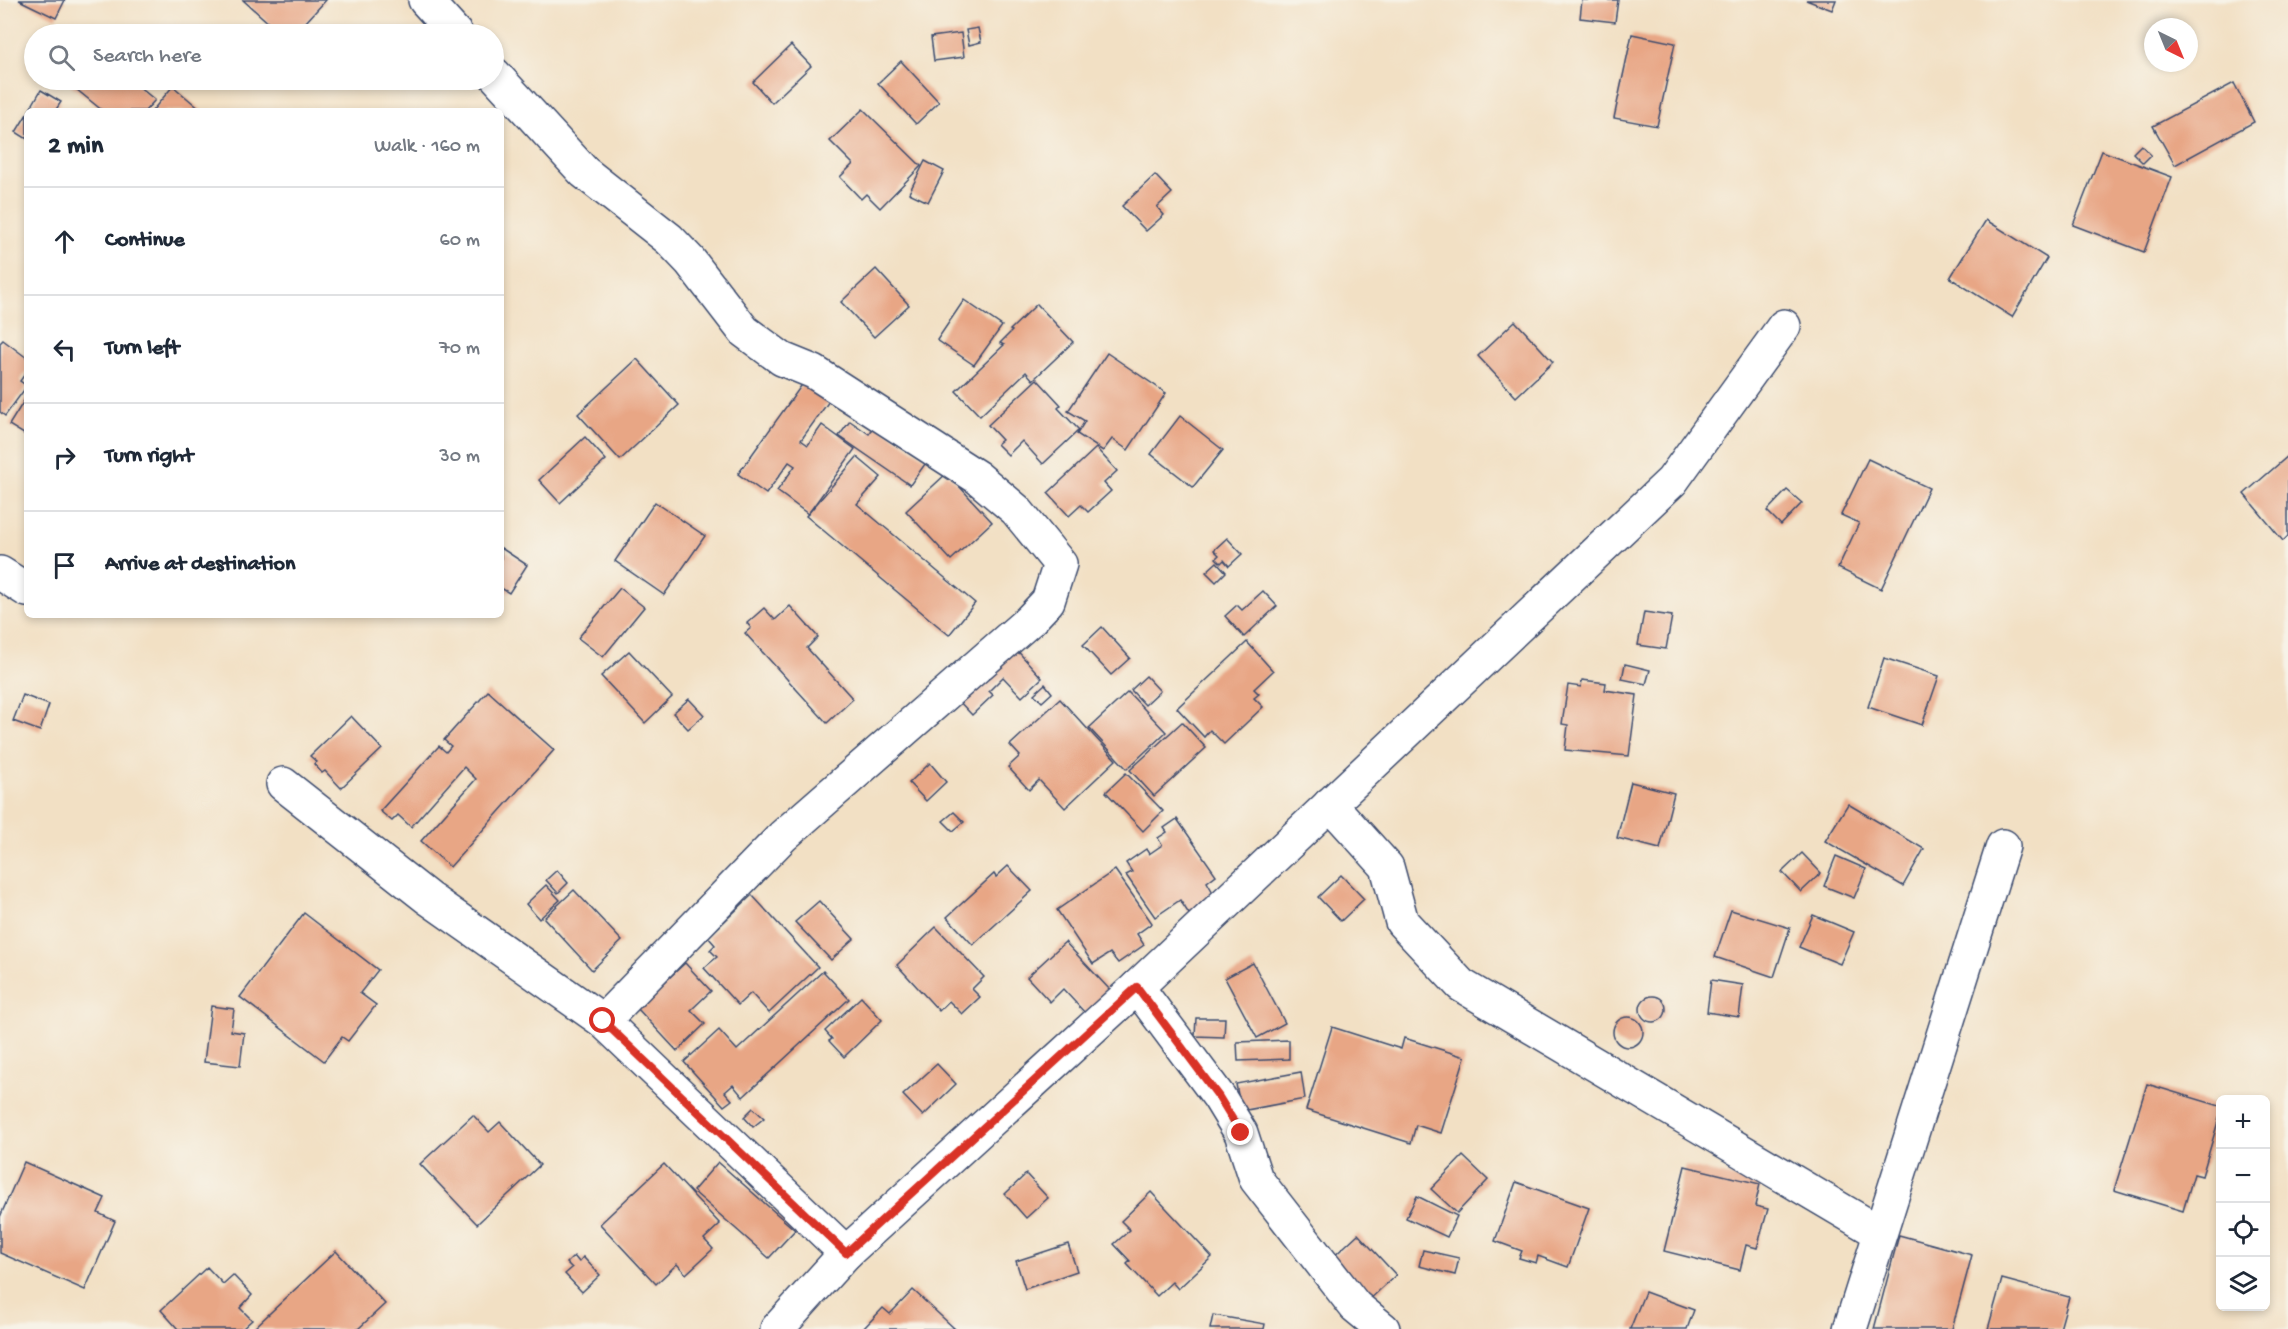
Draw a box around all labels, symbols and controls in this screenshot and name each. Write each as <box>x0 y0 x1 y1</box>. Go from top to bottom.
north arrow <box>2144 18 2198 72</box>
search box <box>24 24 504 90</box>
icon: search <box>45 41 78 74</box>
text: Search here <box>93 44 201 70</box>
text: 2 min <box>48 132 103 163</box>
text: Walk · 160 m <box>374 136 480 159</box>
icon: ahead <box>48 225 81 258</box>
text: Continue <box>105 228 185 254</box>
text: 60 m <box>440 230 480 253</box>
icon: left <box>48 333 81 366</box>
text: Turn left <box>105 336 179 362</box>
text: 70 m <box>439 338 480 361</box>
icon: right <box>48 441 81 474</box>
text: Turn right <box>105 444 193 470</box>
text: 30 m <box>439 446 480 469</box>
icon: arrive <box>48 549 81 582</box>
text: Arrive at destination <box>105 552 295 578</box>
route start <box>589 1007 615 1033</box>
map controls <box>2216 1095 2270 1311</box>
button: + <box>2216 1095 2270 1149</box>
route end <box>1227 1119 1253 1145</box>
button: − <box>2216 1149 2270 1203</box>
button: locate <box>2216 1203 2270 1257</box>
button: layers <box>2216 1257 2270 1311</box>

